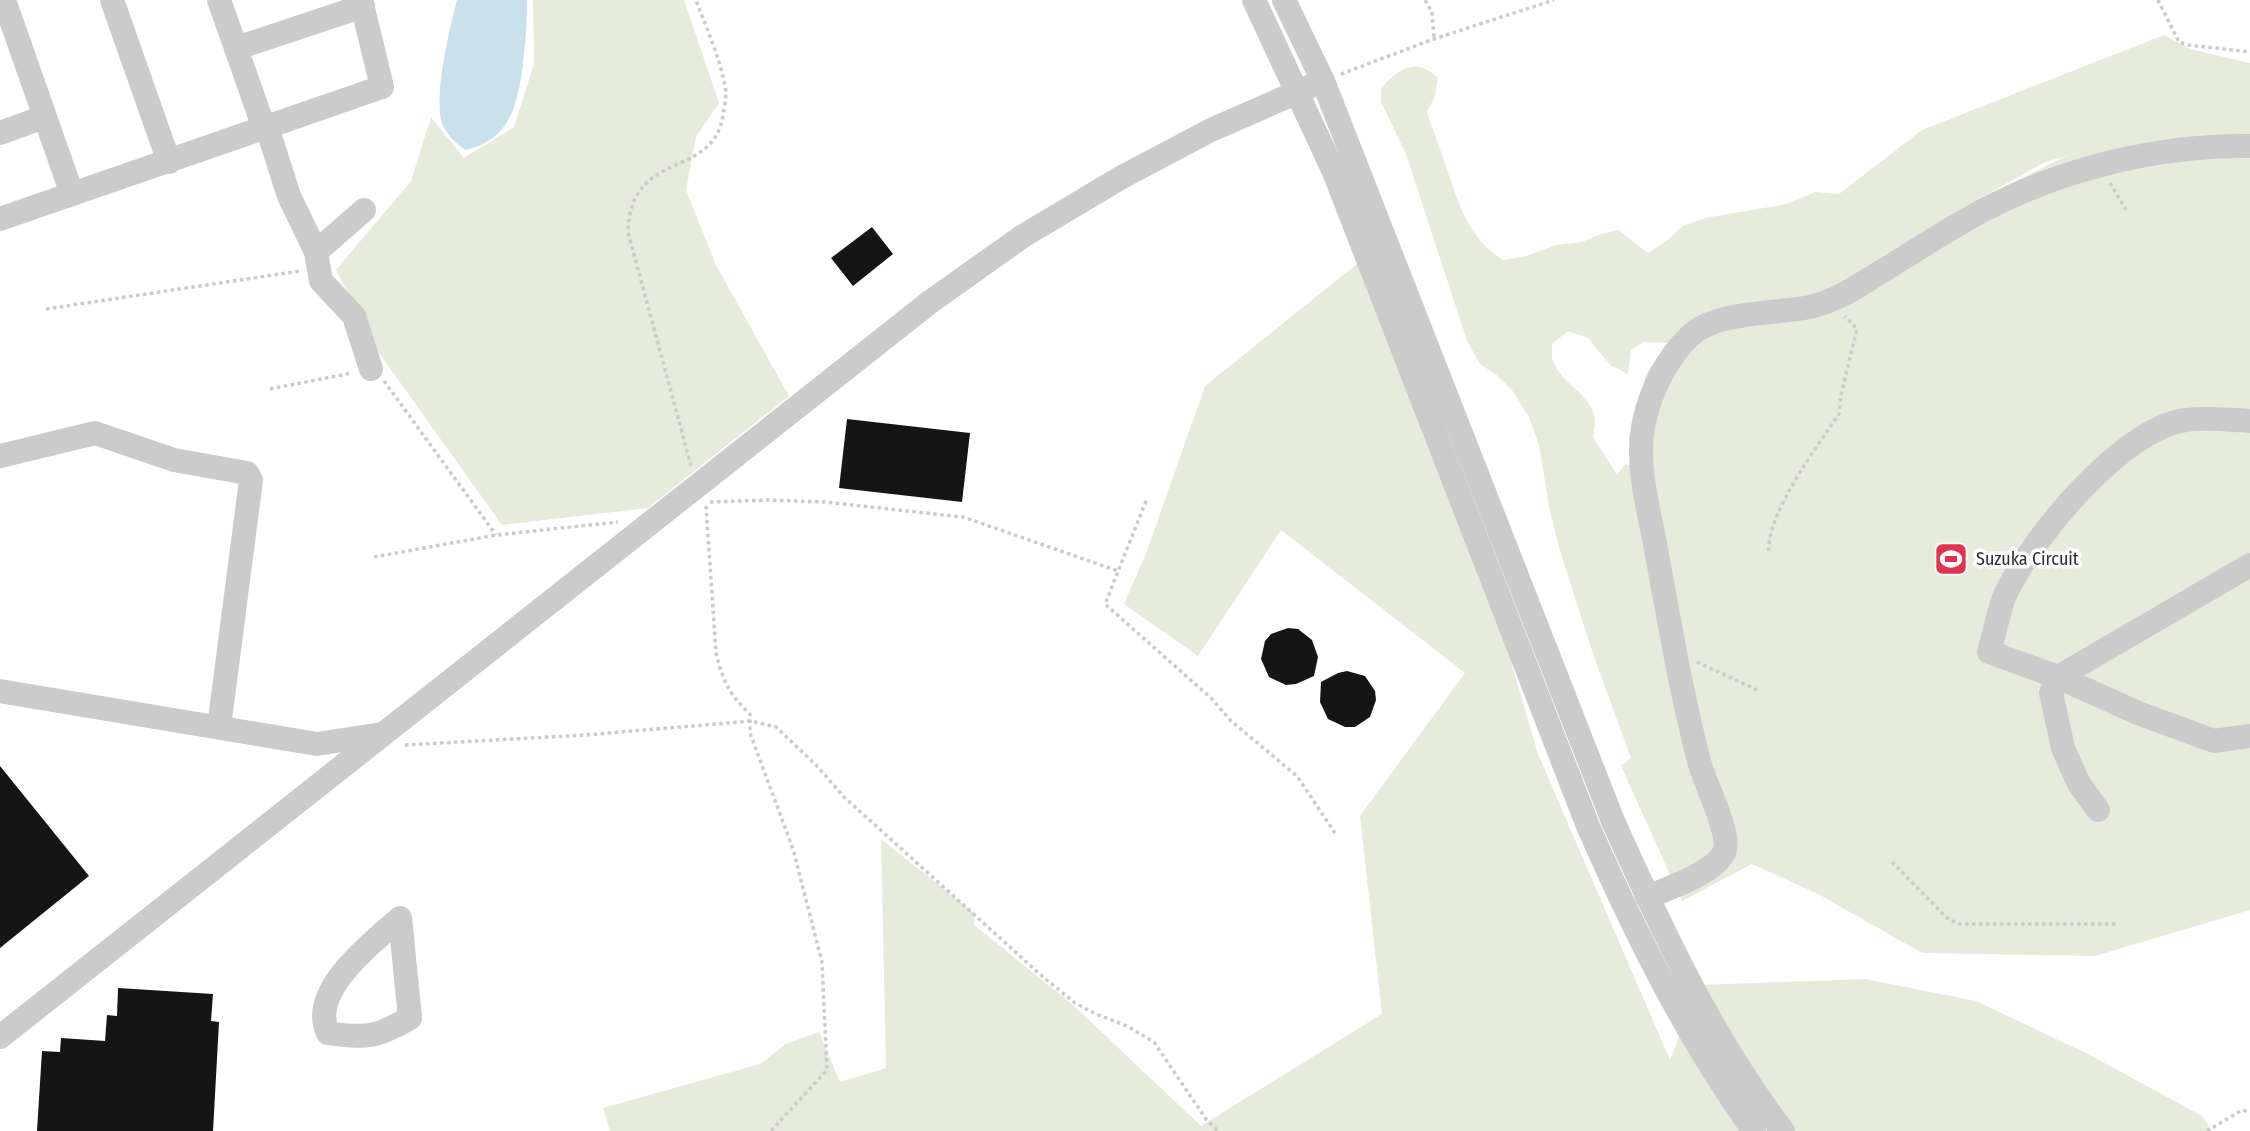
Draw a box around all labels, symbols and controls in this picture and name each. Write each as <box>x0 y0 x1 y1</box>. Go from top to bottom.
sports icon: Suzuka Circuit <box>1932 540 1970 578</box>
place label: Suzuka Circuit <box>1976 548 2079 570</box>

